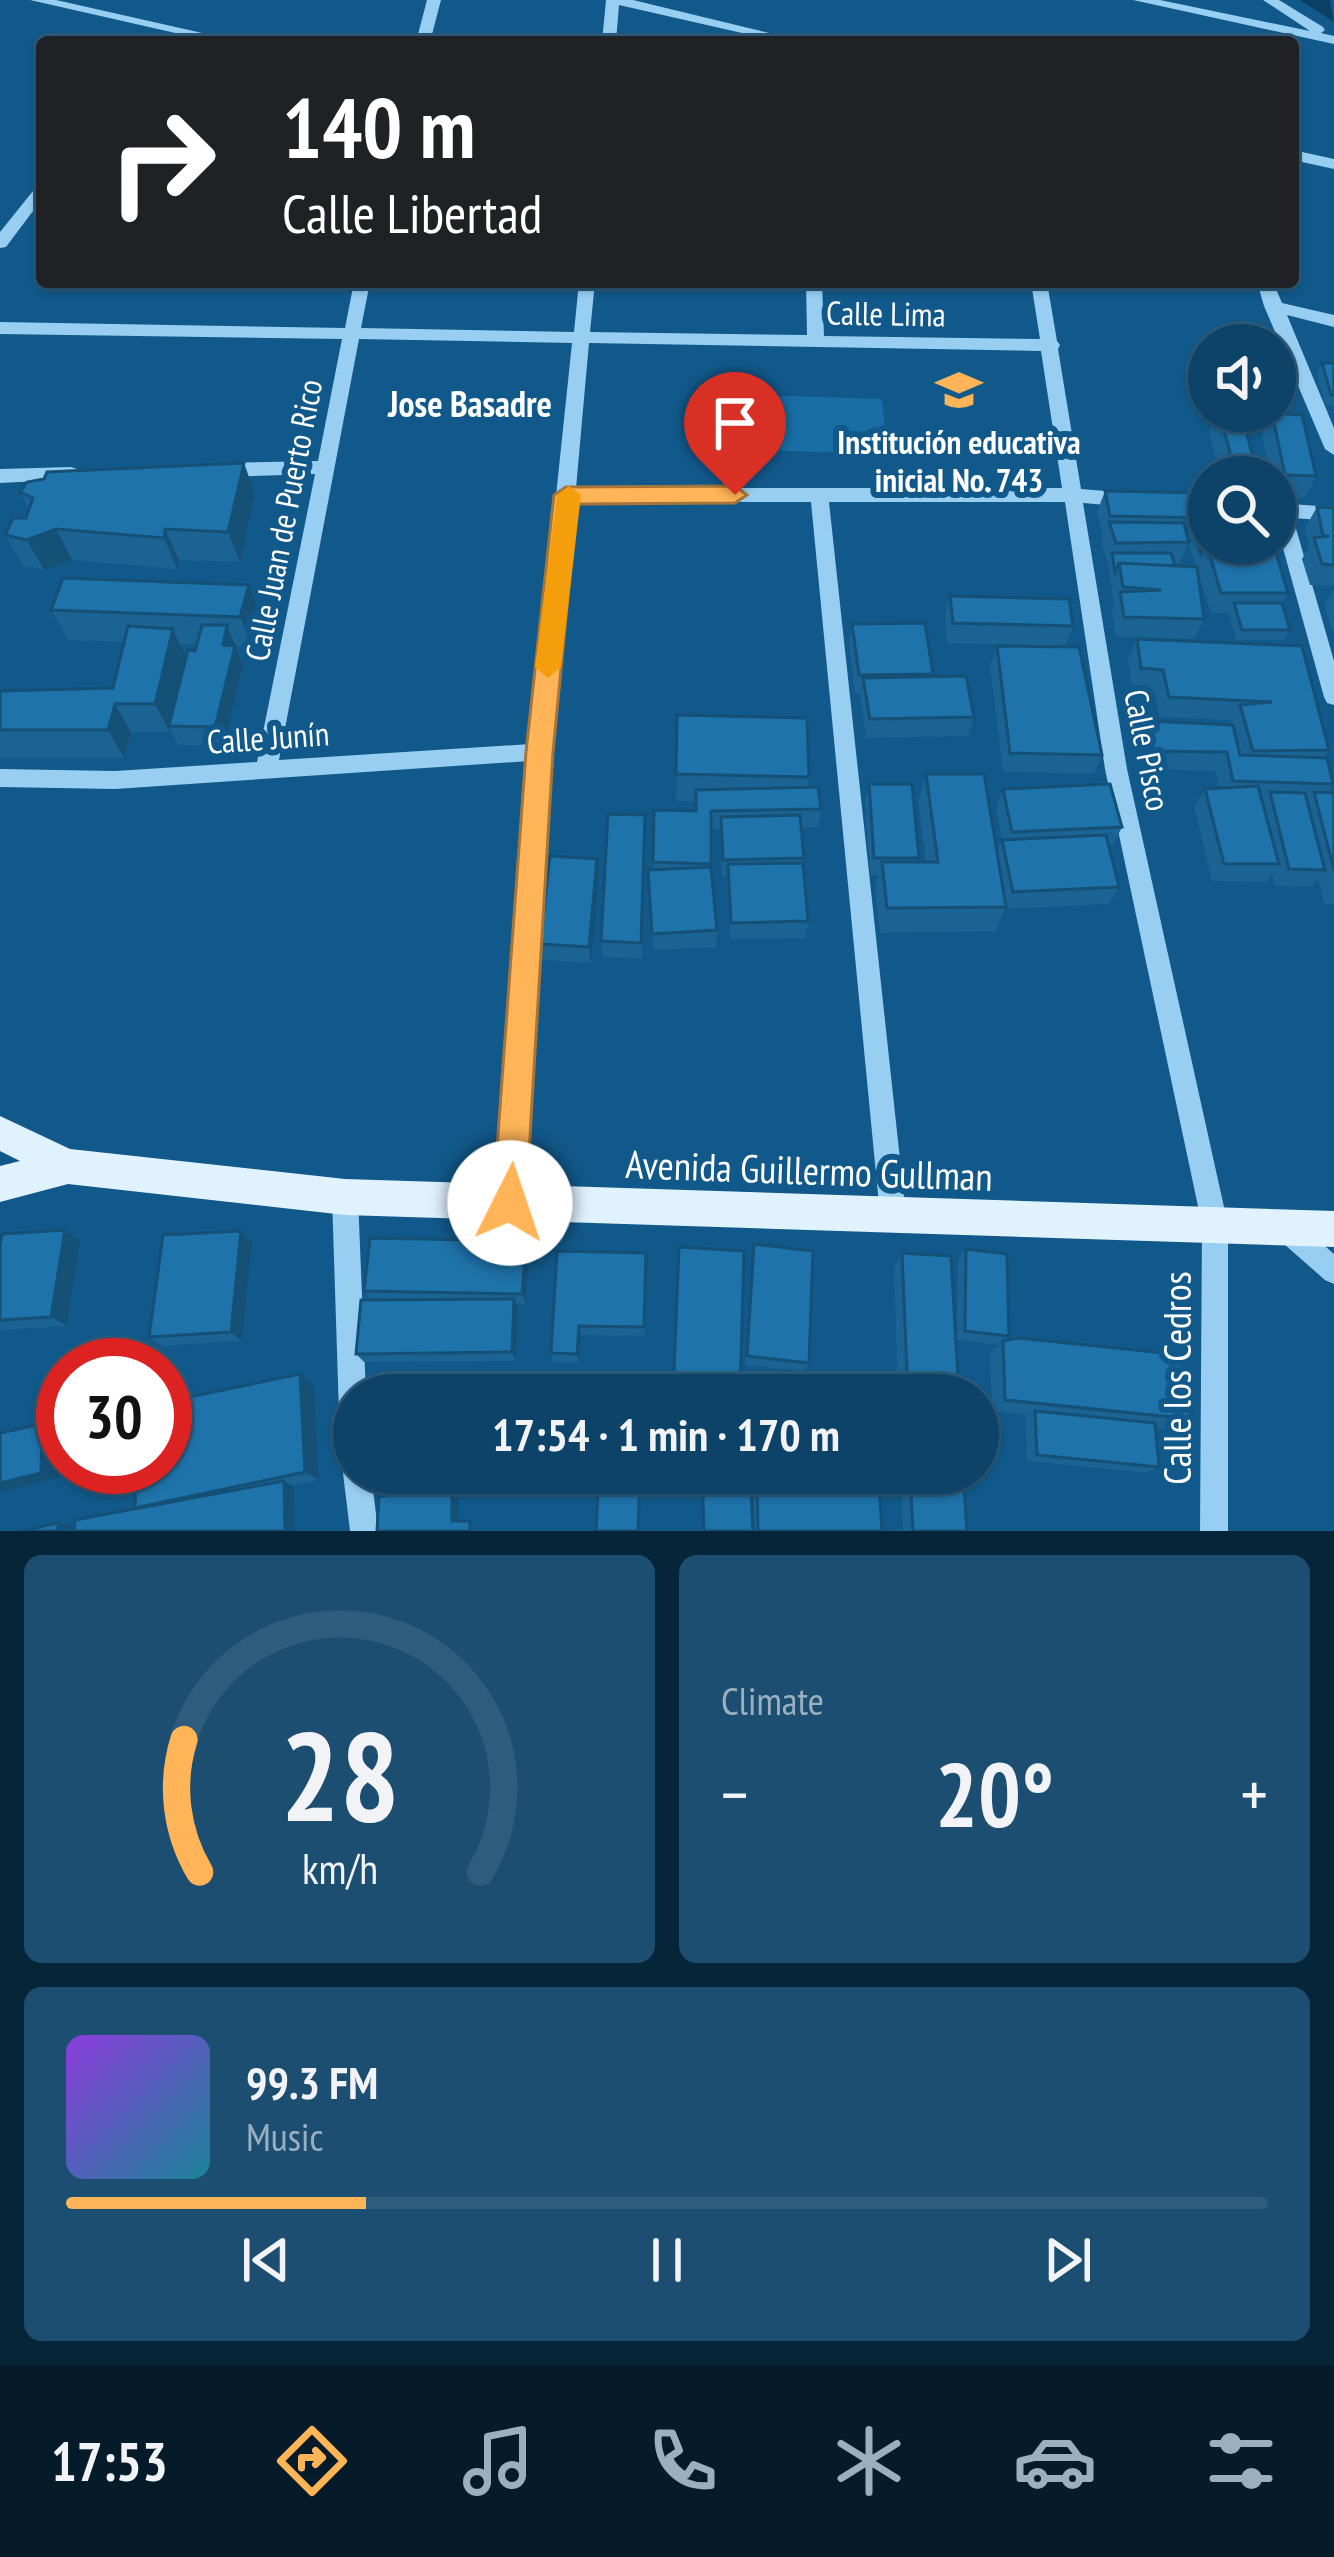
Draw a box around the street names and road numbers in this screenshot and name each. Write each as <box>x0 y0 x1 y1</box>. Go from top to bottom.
street label: Calle Lima <box>826 290 946 336</box>
street label: Calle Juan de Puerto Rico <box>235 376 331 664</box>
street label: Calle Pisco <box>1115 686 1181 814</box>
street label: Calle Junín <box>205 711 331 763</box>
street label: Avenida Guillermo Gullman <box>625 1138 993 1202</box>
street label: Calle los Cedros <box>1151 1271 1202 1485</box>

